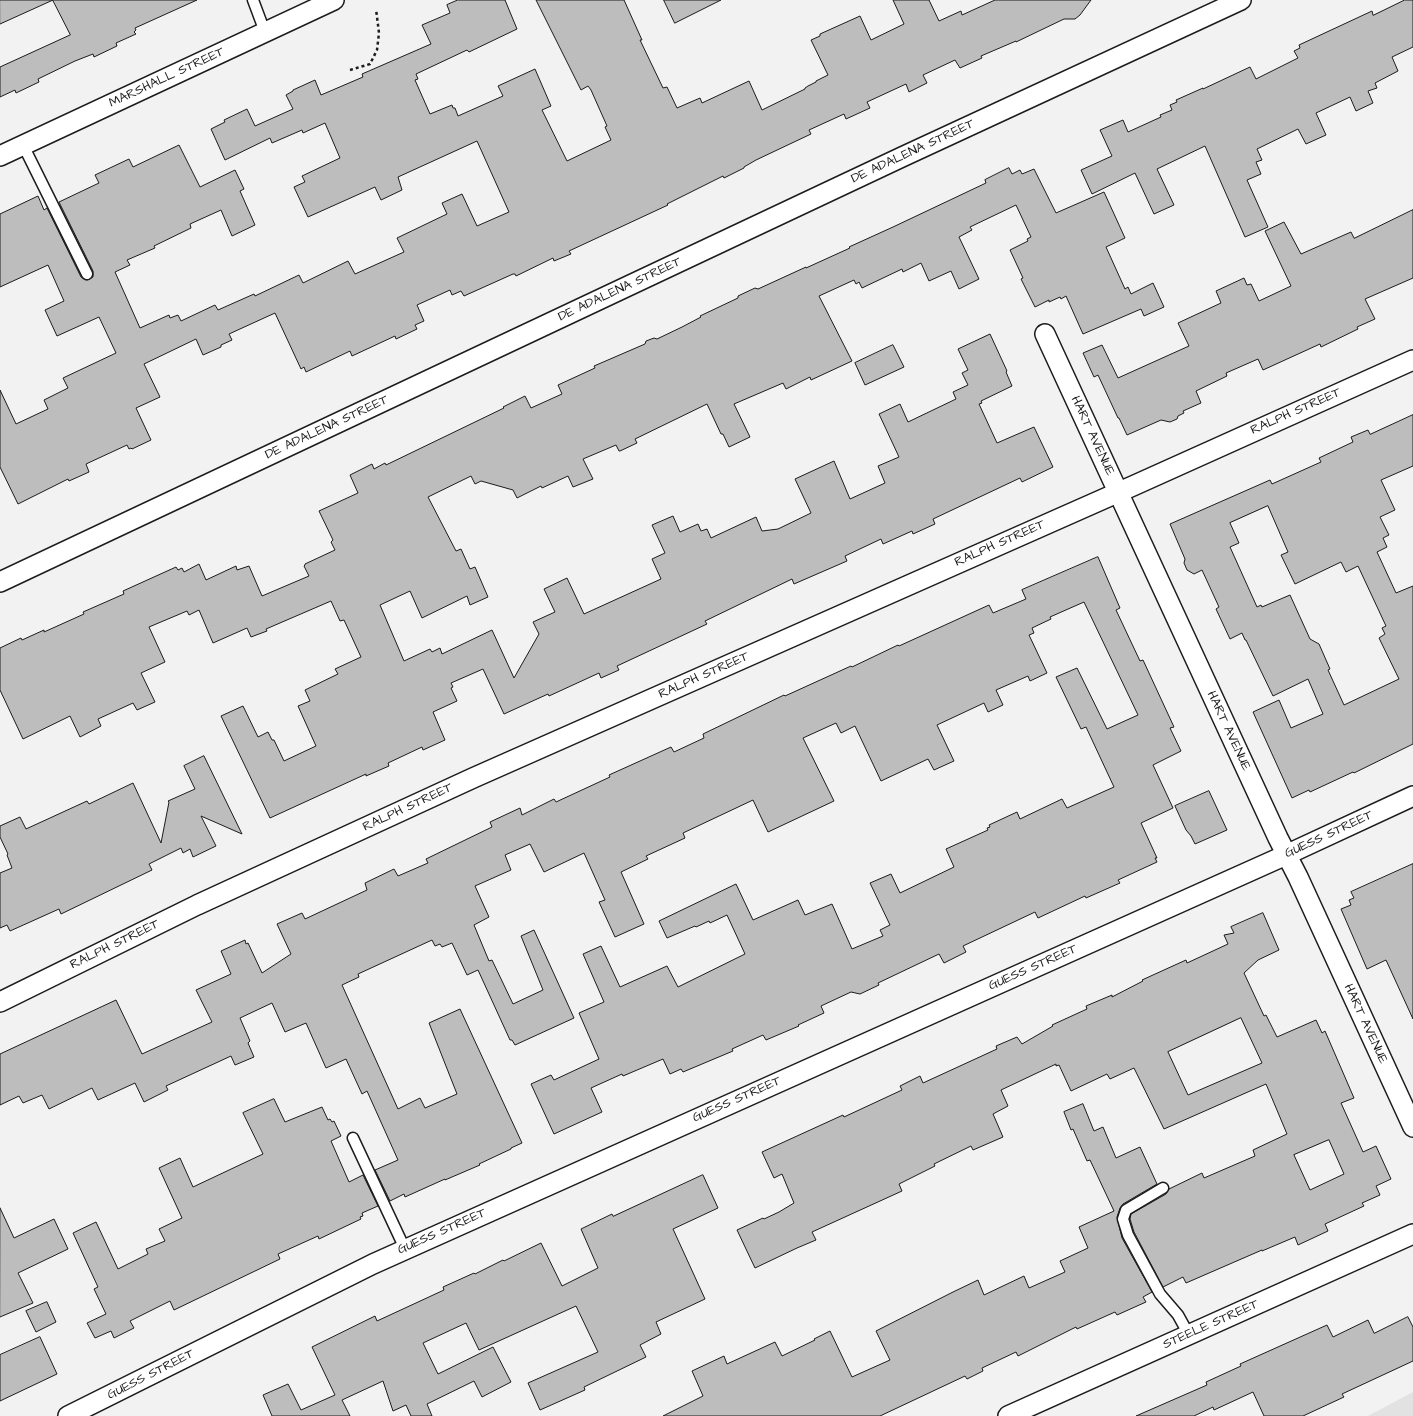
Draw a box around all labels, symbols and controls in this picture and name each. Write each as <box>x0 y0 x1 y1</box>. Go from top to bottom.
street label: MARSHALL STREET <box>107 44 227 112</box>
street label: DE ADALENA STREET <box>849 117 977 187</box>
street label: DE ADALENA STREET <box>556 255 684 325</box>
street label: RALPH STREET <box>1248 385 1344 439</box>
street label: DE ADALENA STREET <box>263 393 391 463</box>
street label: HART AVENUE <box>1067 394 1117 478</box>
street label: RALPH STREET <box>952 517 1048 571</box>
street label: RALPH STREET <box>656 649 752 703</box>
street label: HART AVENUE <box>1203 689 1253 773</box>
street label: RALPH STREET <box>361 780 455 836</box>
street label: GUESS STREET <box>1283 808 1375 862</box>
street label: RALPH STREET <box>68 917 162 973</box>
street label: GUESS STREET <box>986 942 1080 994</box>
street label: HART AVENUE <box>1340 982 1390 1066</box>
street label: GUESS STREET <box>690 1074 784 1126</box>
street label: GUESS STREET <box>395 1206 489 1258</box>
street label: STEELE STREET <box>1161 1297 1261 1353</box>
street label: GUESS STREET <box>105 1346 197 1404</box>

